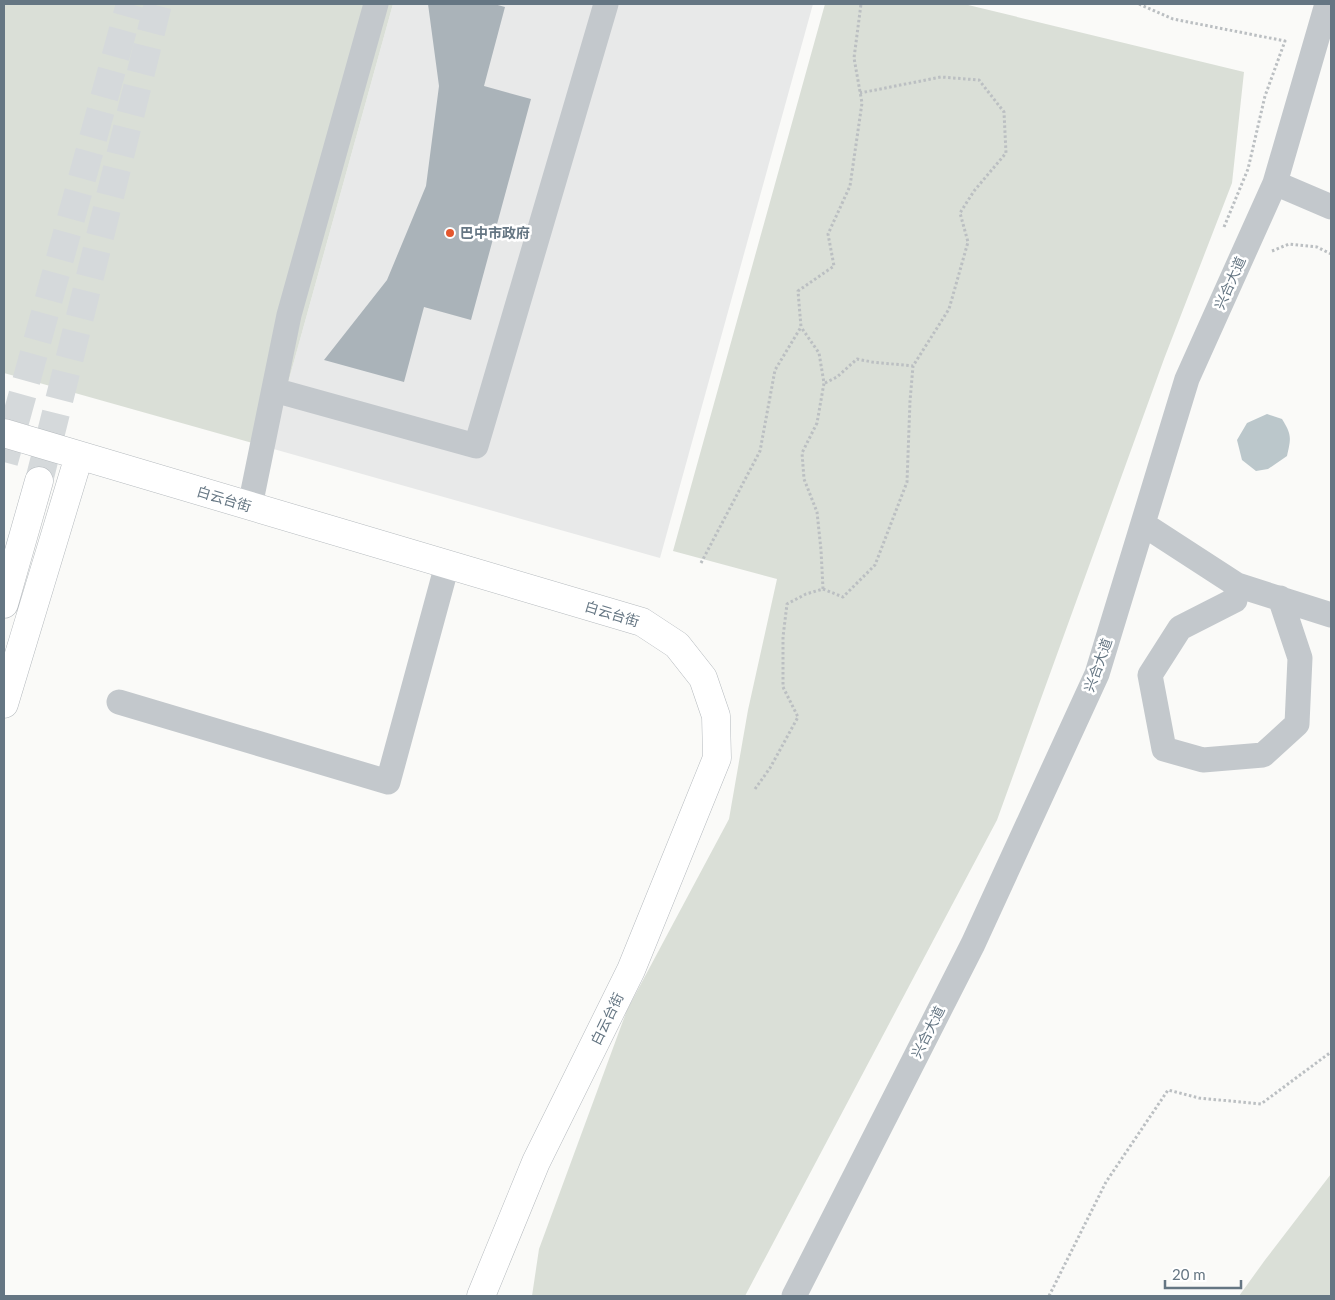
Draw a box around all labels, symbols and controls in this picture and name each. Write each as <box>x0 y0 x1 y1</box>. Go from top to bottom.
place label: 巴中市政府 <box>460 224 530 241</box>
marker: 巴中市政府 <box>444 227 456 239</box>
street label: 兴合大道 <box>1210 254 1249 312</box>
street label: 白云台街 <box>195 482 253 515</box>
street label: 白云台街 <box>583 597 641 630</box>
street label: 兴合大道 <box>1080 636 1115 694</box>
street label: 白云台街 <box>587 990 626 1048</box>
street label: 兴合大道 <box>907 1003 948 1061</box>
scale bar <box>1165 1258 1241 1290</box>
text: 20 m <box>1172 1265 1206 1283</box>

